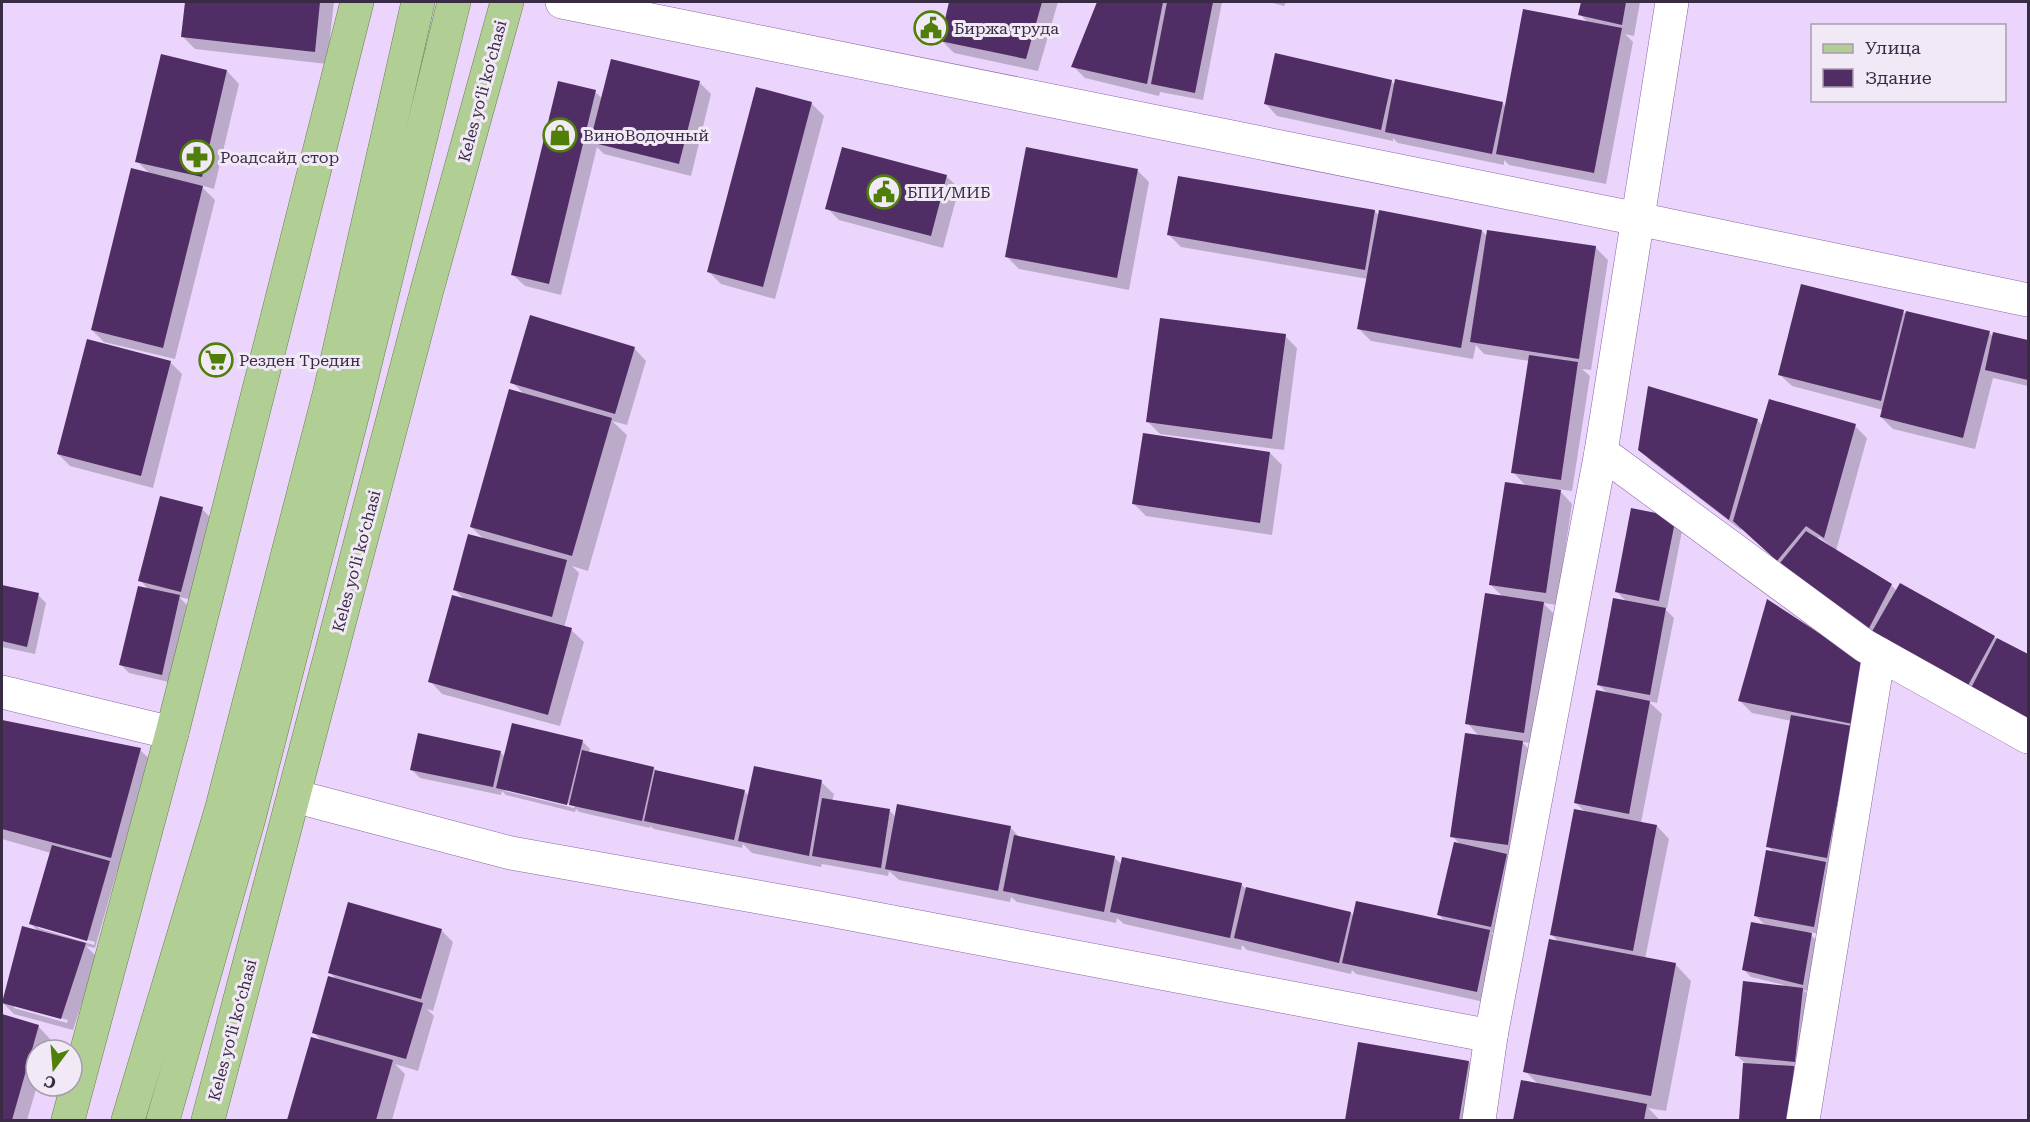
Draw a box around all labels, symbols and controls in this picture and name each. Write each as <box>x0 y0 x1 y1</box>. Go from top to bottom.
public building icon: Биржа труда <box>913 10 949 46</box>
street label: Keles yoʻli koʻchasi <box>454 18 511 164</box>
place label: Биржа труда <box>954 19 1059 38</box>
legend <box>1811 24 2006 102</box>
text: Улица <box>1865 37 1921 58</box>
text: Здание <box>1865 67 1932 88</box>
shop icon: ВиноВодочный <box>542 117 578 153</box>
place label: ВиноВодочный <box>583 126 709 145</box>
pharmacy icon: Роадсайд стор <box>179 139 215 175</box>
place label: Роадсайд стор <box>220 148 339 167</box>
public building icon: БПИ/МИБ <box>866 174 902 210</box>
place label: БПИ/МИБ <box>907 183 990 202</box>
supermarket icon: Резден Тредин <box>198 342 234 378</box>
place label: Резден Тредин <box>239 351 360 370</box>
street label: Keles yoʻli koʻchasi <box>328 488 385 634</box>
street label: Keles yoʻli koʻchasi <box>204 957 261 1103</box>
north arrow <box>24 1038 84 1098</box>
text: С <box>42 1071 58 1093</box>

